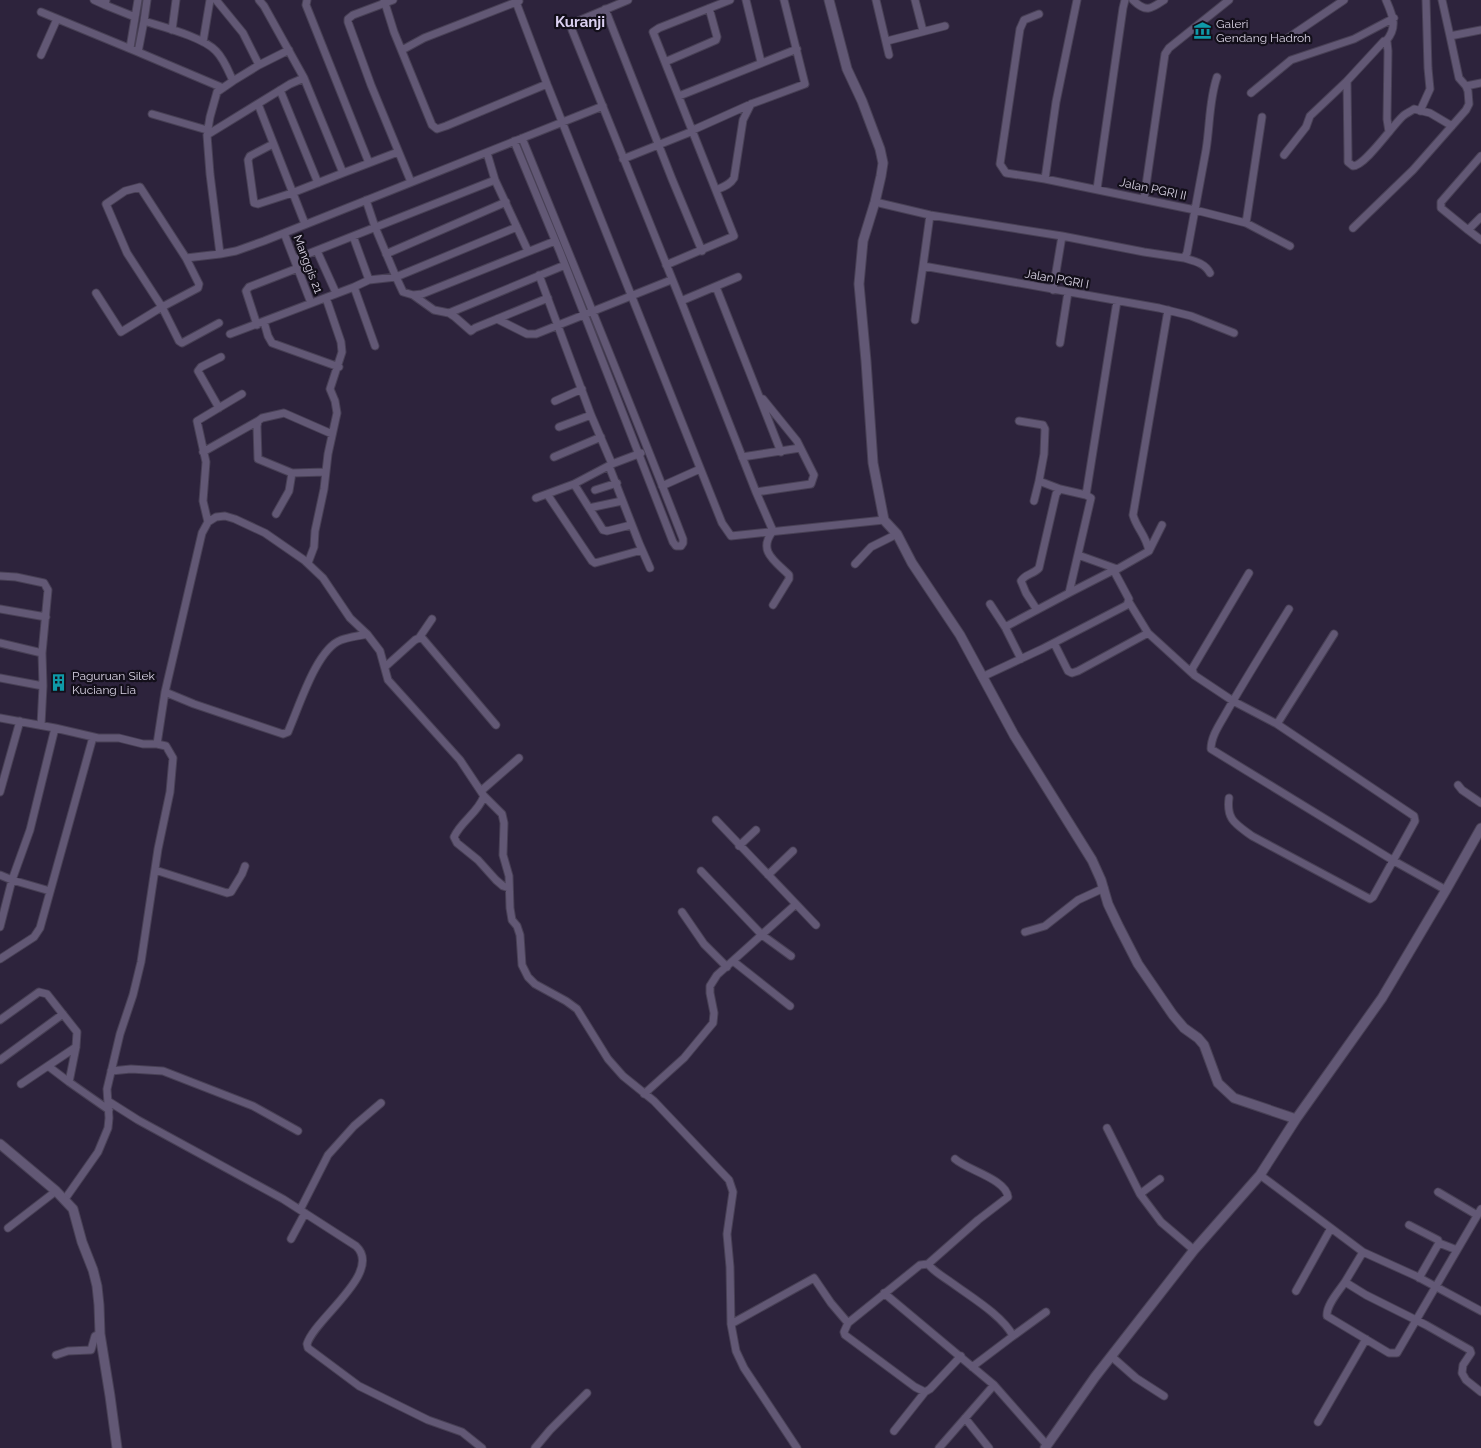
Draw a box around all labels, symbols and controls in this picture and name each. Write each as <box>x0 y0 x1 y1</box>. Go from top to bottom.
district label: Kuranji <box>555 13 605 31</box>
place label: Galeri Gendang Hadroh <box>1216 17 1311 45</box>
museum icon: Galeri Gendang Hadroh <box>1192 21 1212 41</box>
street label: Jalan PGRI II <box>1118 175 1188 203</box>
street label: Manggis 21 <box>290 233 326 295</box>
street label: Jalan PGRI I <box>1024 266 1090 292</box>
place label: Paguruan Silek Kuciang Lia <box>72 669 156 697</box>
building icon: Paguruan Silek Kuciang Lia <box>48 673 68 693</box>

